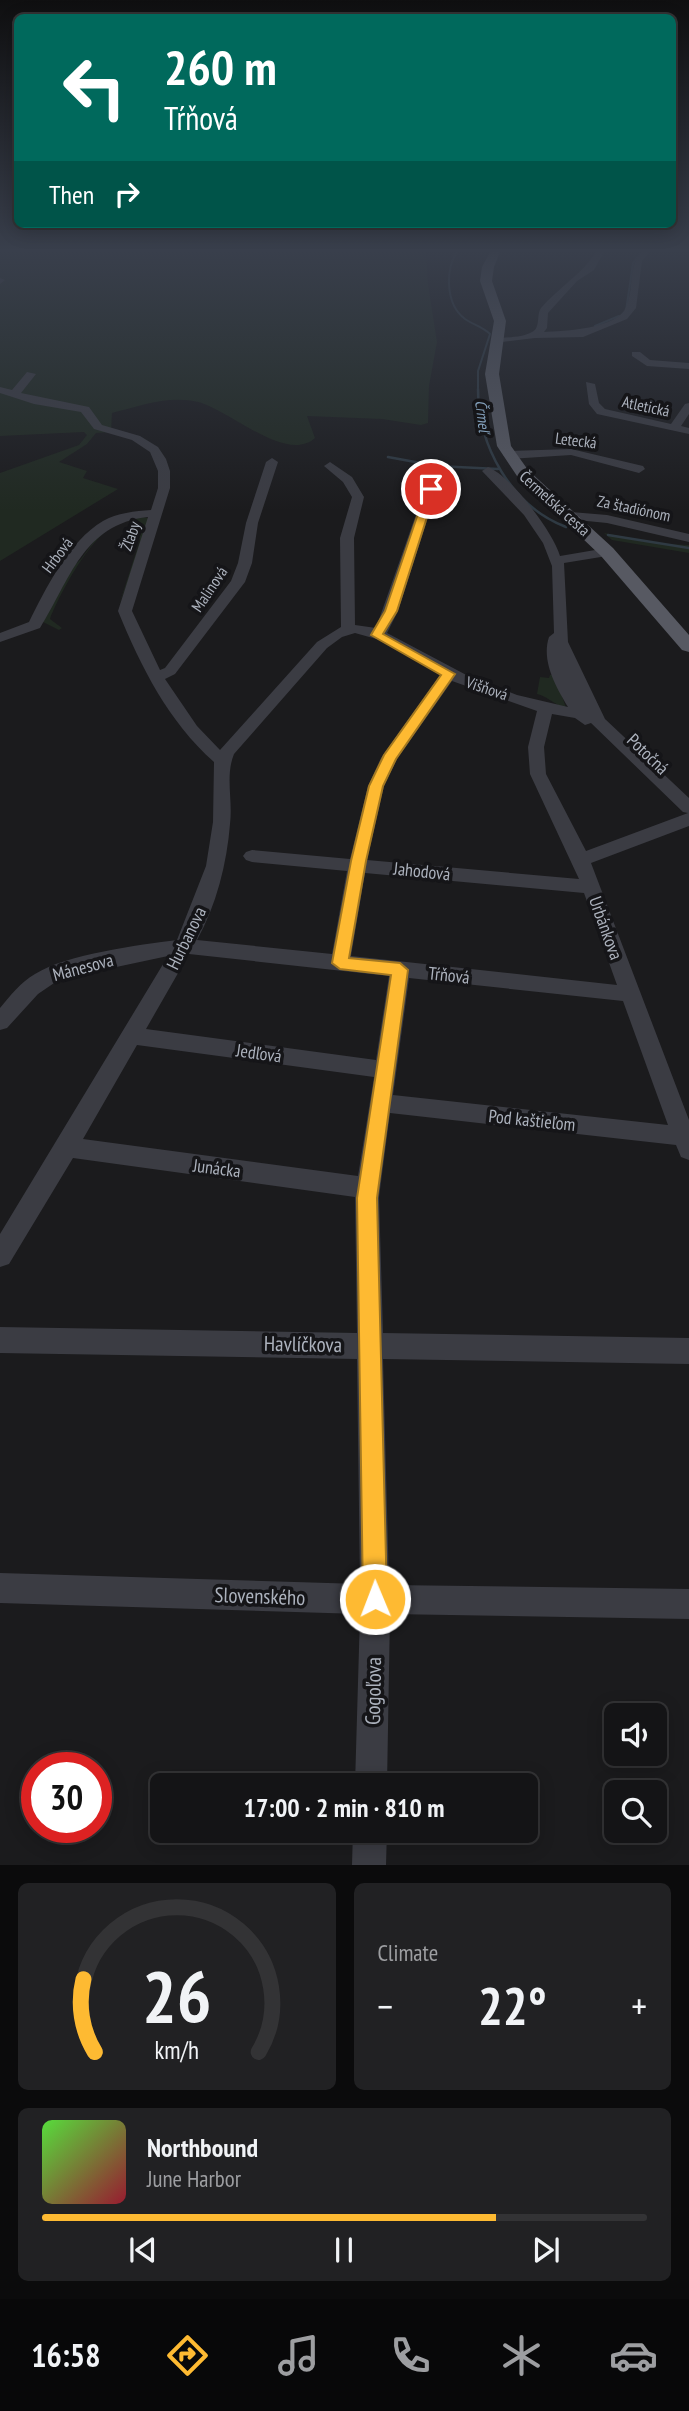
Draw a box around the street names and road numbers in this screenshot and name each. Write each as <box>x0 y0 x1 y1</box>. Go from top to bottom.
street label: Atletická <box>620 391 672 421</box>
street label: Letecká <box>554 428 598 452</box>
street label: Čermeľská cesta <box>516 466 594 540</box>
street label: Za štadiónom <box>596 490 672 526</box>
street label: Žľaby <box>116 519 144 553</box>
street label: Hrbová <box>37 533 77 577</box>
street label: Malinová <box>187 563 231 615</box>
street label: Višňová <box>463 671 510 704</box>
street label: Potočná <box>622 729 674 779</box>
street label: Jahodová <box>392 856 451 885</box>
street label: Urbánkova <box>584 893 628 963</box>
street label: Hurbanova <box>161 903 211 973</box>
street label: Mánesova <box>50 948 116 986</box>
street label: Tŕňová <box>427 961 471 989</box>
street label: Jedľová <box>234 1038 283 1068</box>
street label: Pod kaštieľom <box>487 1104 577 1136</box>
street label: Junácka <box>191 1154 242 1182</box>
street label: Havlíčkova <box>264 1330 342 1358</box>
street label: Slovenského <box>214 1581 306 1611</box>
street label: Gogoľova <box>359 1657 387 1725</box>

